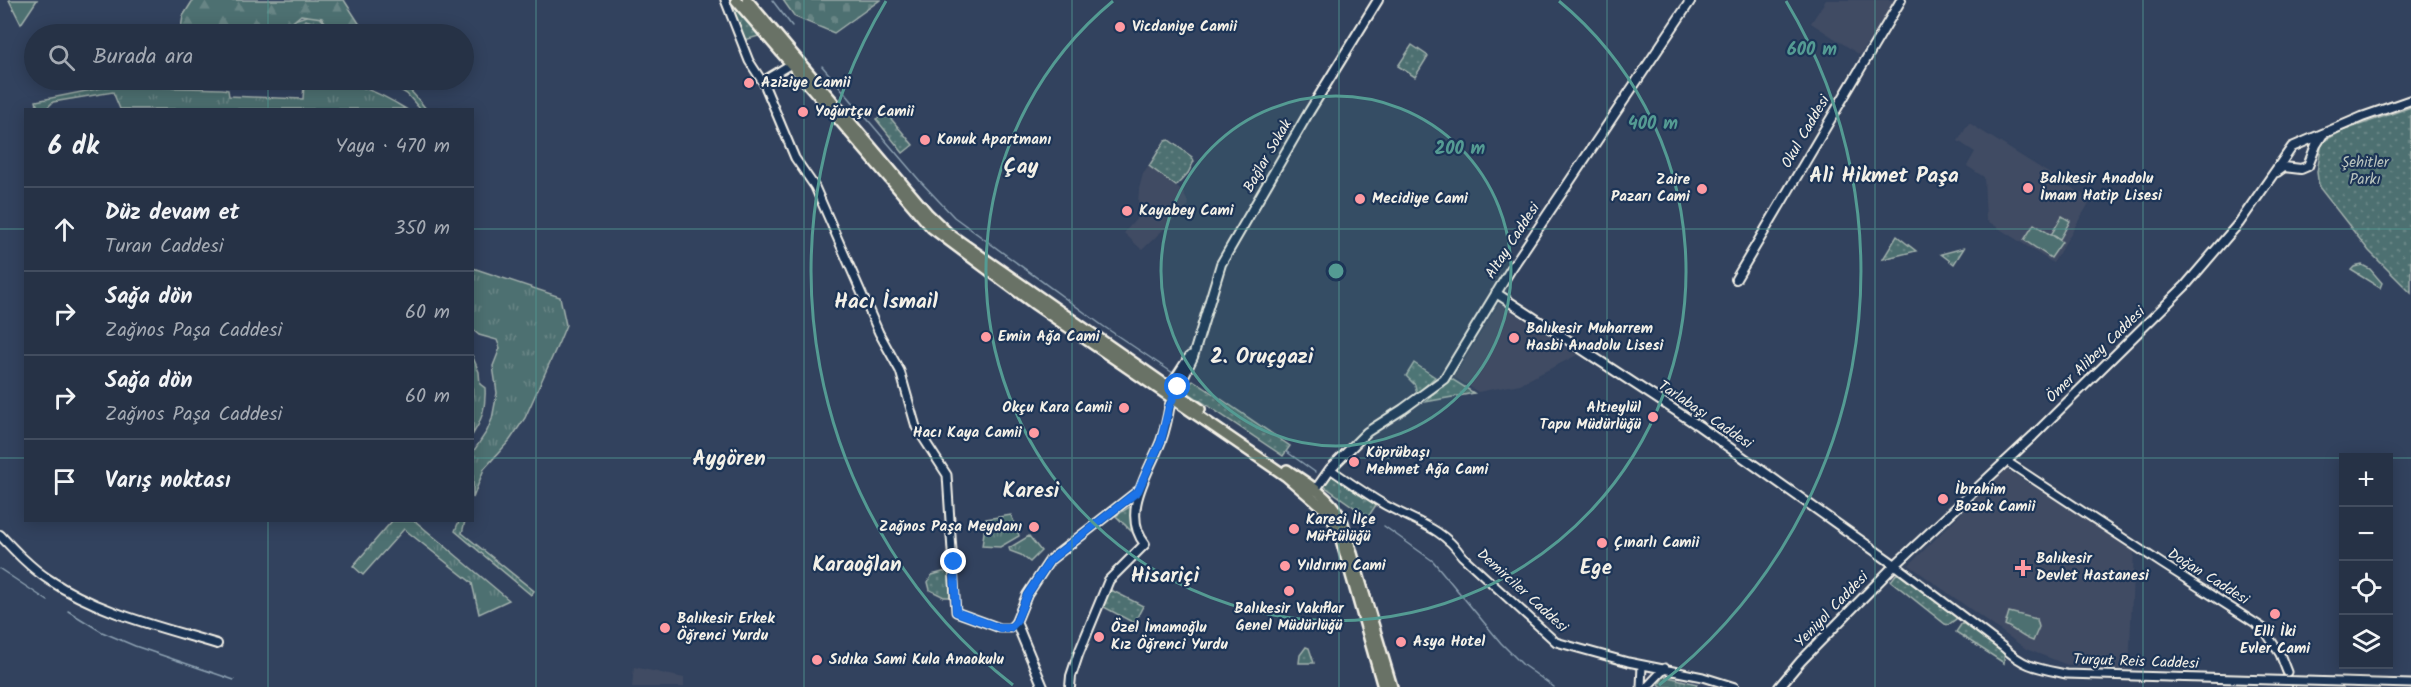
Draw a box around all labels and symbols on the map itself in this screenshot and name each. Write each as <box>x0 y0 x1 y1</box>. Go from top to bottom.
place label: Vicdaniye Camii <box>1132 15 1238 39</box>
marker: Vicdaniye Camii <box>1113 20 1127 34</box>
text: 600 m <box>1787 36 1837 65</box>
place label: Aziziye Camii <box>761 71 852 95</box>
marker: Aziziye Camii <box>742 76 756 90</box>
street label: Okul Caddesi <box>1775 90 1837 173</box>
place label: Yoğurtçu Camii <box>815 100 915 124</box>
marker: Yoğurtçu Camii <box>796 105 810 119</box>
text: 400 m <box>1628 110 1678 139</box>
street label: Bağlar Sokak <box>1237 114 1299 197</box>
place label: Konuk Apartmanı <box>937 128 1051 152</box>
marker: Konuk Apartmanı <box>918 133 932 147</box>
text: 200 m <box>1435 135 1486 164</box>
district label: Çay <box>1004 151 1038 184</box>
park label: Şehitler Parkı <box>2341 151 2390 192</box>
district label: Ali Hikmet Paşa <box>1809 160 1959 193</box>
place label: Balıkesir Anadolu İmam Hatip Lisesi <box>2040 167 2163 208</box>
place label: Zaire Pazarı Cami <box>1611 168 1691 209</box>
marker: Balıkesir Anadolu İmam Hatip Lisesi <box>2021 181 2035 195</box>
marker: Zaire Pazarı Cami <box>1695 182 1709 196</box>
place label: Mecidiye Cami <box>1372 187 1469 211</box>
marker: Mecidiye Cami <box>1353 192 1367 206</box>
street label: Altay Caddesi <box>1479 197 1547 284</box>
place label: Kayabey Cami <box>1139 199 1235 223</box>
marker: Kayabey Cami <box>1120 204 1134 218</box>
centre of rings <box>1326 261 1346 281</box>
district label: Hacı İsmail <box>834 286 938 319</box>
street label: Ömer Alibey Caddesi <box>2041 300 2152 409</box>
place label: Balıkesir Muharrem Hasbi Anadolu Lisesi <box>1526 317 1664 358</box>
place label: Emin Ağa Cami <box>998 325 1101 349</box>
marker: Emin Ağa Cami <box>979 330 993 344</box>
marker: Balıkesir Muharrem Hasbi Anadolu Lisesi <box>1507 331 1521 345</box>
district label: 2. Oruçgazi <box>1211 341 1314 374</box>
route start <box>1164 373 1190 399</box>
street label: Tarlabaşı Caddesi <box>1653 374 1758 456</box>
place label: Okçu Kara Camii <box>1002 396 1113 420</box>
place label: Altıeylül Tapu Müdürlüğü <box>1539 396 1642 437</box>
marker: Okçu Kara Camii <box>1117 401 1131 415</box>
marker: Altıeylül Tapu Müdürlüğü <box>1646 410 1660 424</box>
place label: Hacı Kaya Camii <box>913 421 1023 445</box>
marker: Hacı Kaya Camii <box>1027 426 1041 440</box>
place label: Köprübaşı Mehmet Ağa Cami <box>1366 441 1489 482</box>
district label: Aygören <box>692 443 766 476</box>
marker: Köprübaşı Mehmet Ağa Cami <box>1347 455 1361 469</box>
district label: Karesi <box>1003 475 1060 508</box>
place label: İbrahim Bozok Camii <box>1955 478 2037 519</box>
marker: İbrahim Bozok Camii <box>1936 492 1950 506</box>
place label: Karesi İlçe Müftülüğü <box>1306 508 1376 549</box>
place label: Zağnos Paşa Meydanı <box>879 515 1022 539</box>
marker: Zağnos Paşa Meydanı <box>1027 520 1041 534</box>
marker: Karesi İlçe Müftülüğü <box>1287 522 1301 536</box>
place label: Çınarlı Camii <box>1614 531 1700 555</box>
marker: Çınarlı Camii <box>1595 536 1609 550</box>
street label: Doğan Caddesi <box>2163 542 2255 612</box>
street label: Demirciler Caddesi <box>1471 543 1574 640</box>
place label: Balıkesir Devlet Hastanesi <box>2036 547 2150 588</box>
route end <box>940 548 966 574</box>
district label: Karaoğlan <box>812 549 902 582</box>
district label: Ege <box>1580 552 1612 585</box>
place label: Yıldırım Cami <box>1297 554 1387 578</box>
marker: Yıldırım Cami <box>1278 559 1292 573</box>
marker: Balıkesir Devlet Hastanesi <box>2014 559 2032 577</box>
district label: Hisariçi <box>1131 560 1200 593</box>
street label: Yeniyol Caddesi <box>1789 565 1876 654</box>
marker: Balıkesir Vakıflar Genel Müdürlüğü <box>1282 584 1296 598</box>
place label: Balıkesir Vakıflar Genel Müdürlüğü <box>1234 597 1344 638</box>
place label: Balıkesir Erkek Öğrenci Yurdu <box>677 607 775 648</box>
marker: Elli İki Evler Cami <box>2268 607 2282 621</box>
place label: Özel İmamoğlu Kız Öğrenci Yurdu <box>1111 616 1229 657</box>
place label: Elli İki Evler Cami <box>2240 620 2311 661</box>
marker: Balıkesir Erkek Öğrenci Yurdu <box>658 621 672 635</box>
marker: Özel İmamoğlu Kız Öğrenci Yurdu <box>1092 630 1106 644</box>
place label: Asya Hotel <box>1413 630 1485 654</box>
marker: Asya Hotel <box>1394 635 1408 649</box>
place label: Sıdıka Sami Kula Anaokulu <box>829 648 1005 672</box>
street label: Turgut Reis Caddesi <box>2073 648 2201 676</box>
marker: Sıdıka Sami Kula Anaokulu <box>810 653 824 667</box>

